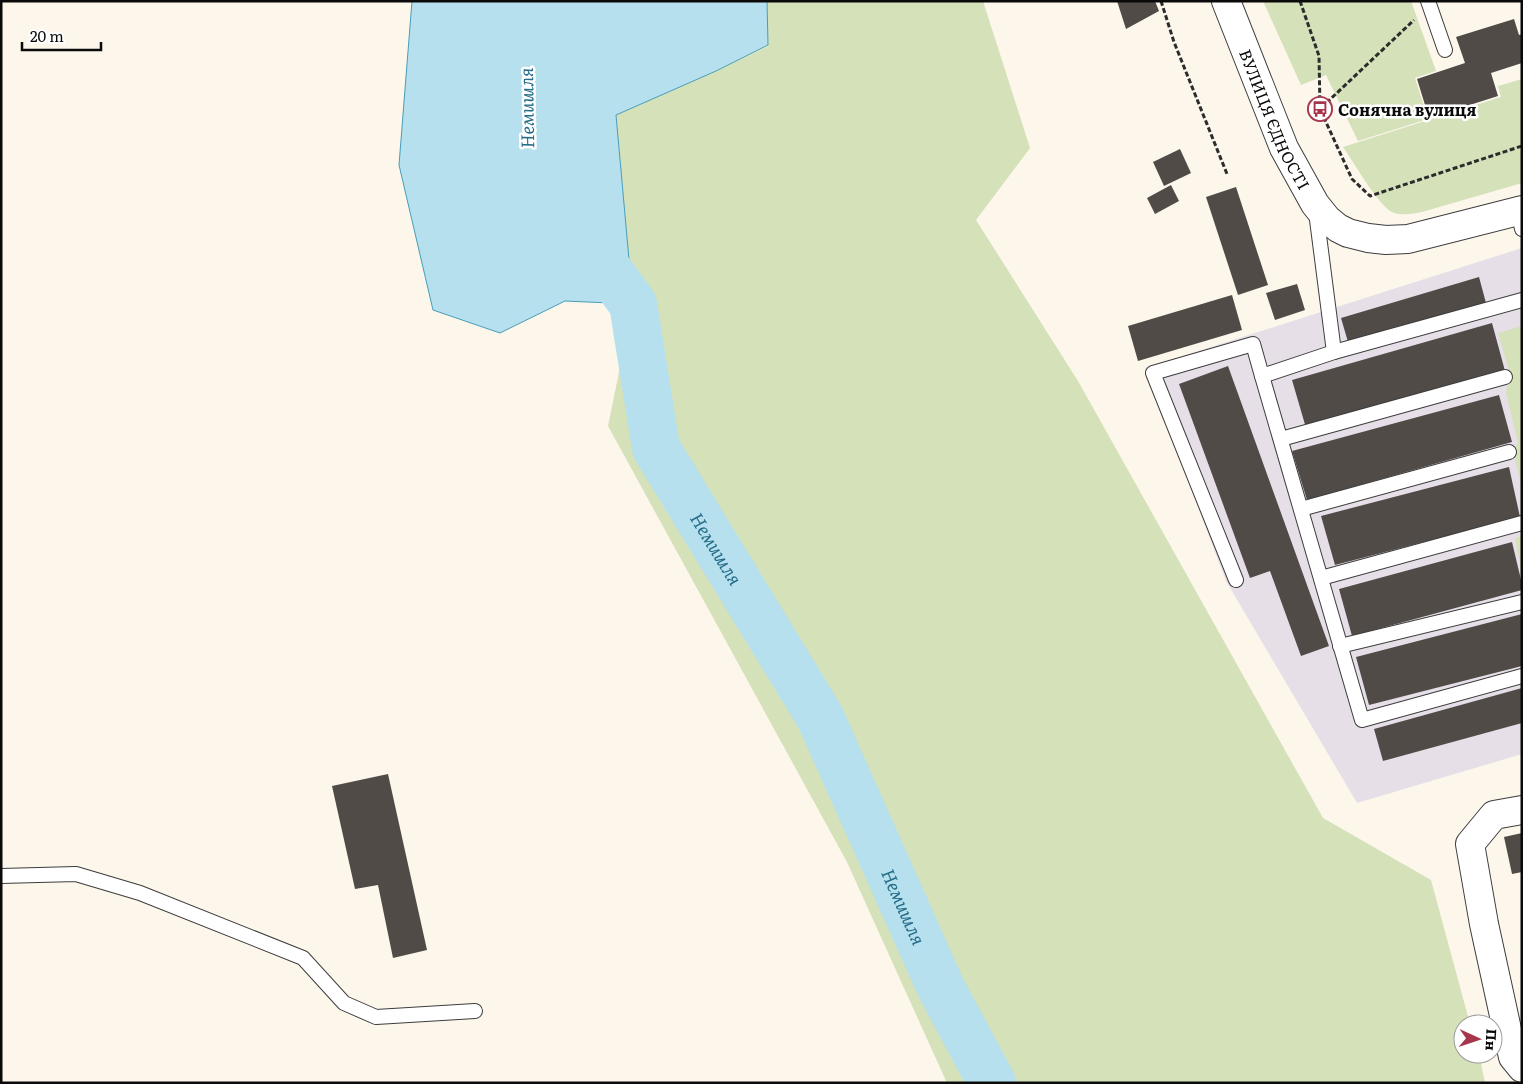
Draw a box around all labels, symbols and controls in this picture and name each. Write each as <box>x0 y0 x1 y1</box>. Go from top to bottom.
scale bar <box>22 20 101 52</box>
text: 20 m <box>30 24 64 47</box>
street label: ВУЛИЦЯ ЄДНОСТІ <box>1234 45 1317 194</box>
water label: Немишля <box>512 67 540 149</box>
bus stop icon: Сонячна вулиця <box>1307 96 1333 122</box>
place label: Сонячна вулиця <box>1338 97 1477 121</box>
water label: Немишля <box>685 507 750 590</box>
water label: Немишля <box>876 864 934 949</box>
north arrow <box>1453 1014 1503 1064</box>
text: Пн <box>1481 1028 1503 1051</box>

